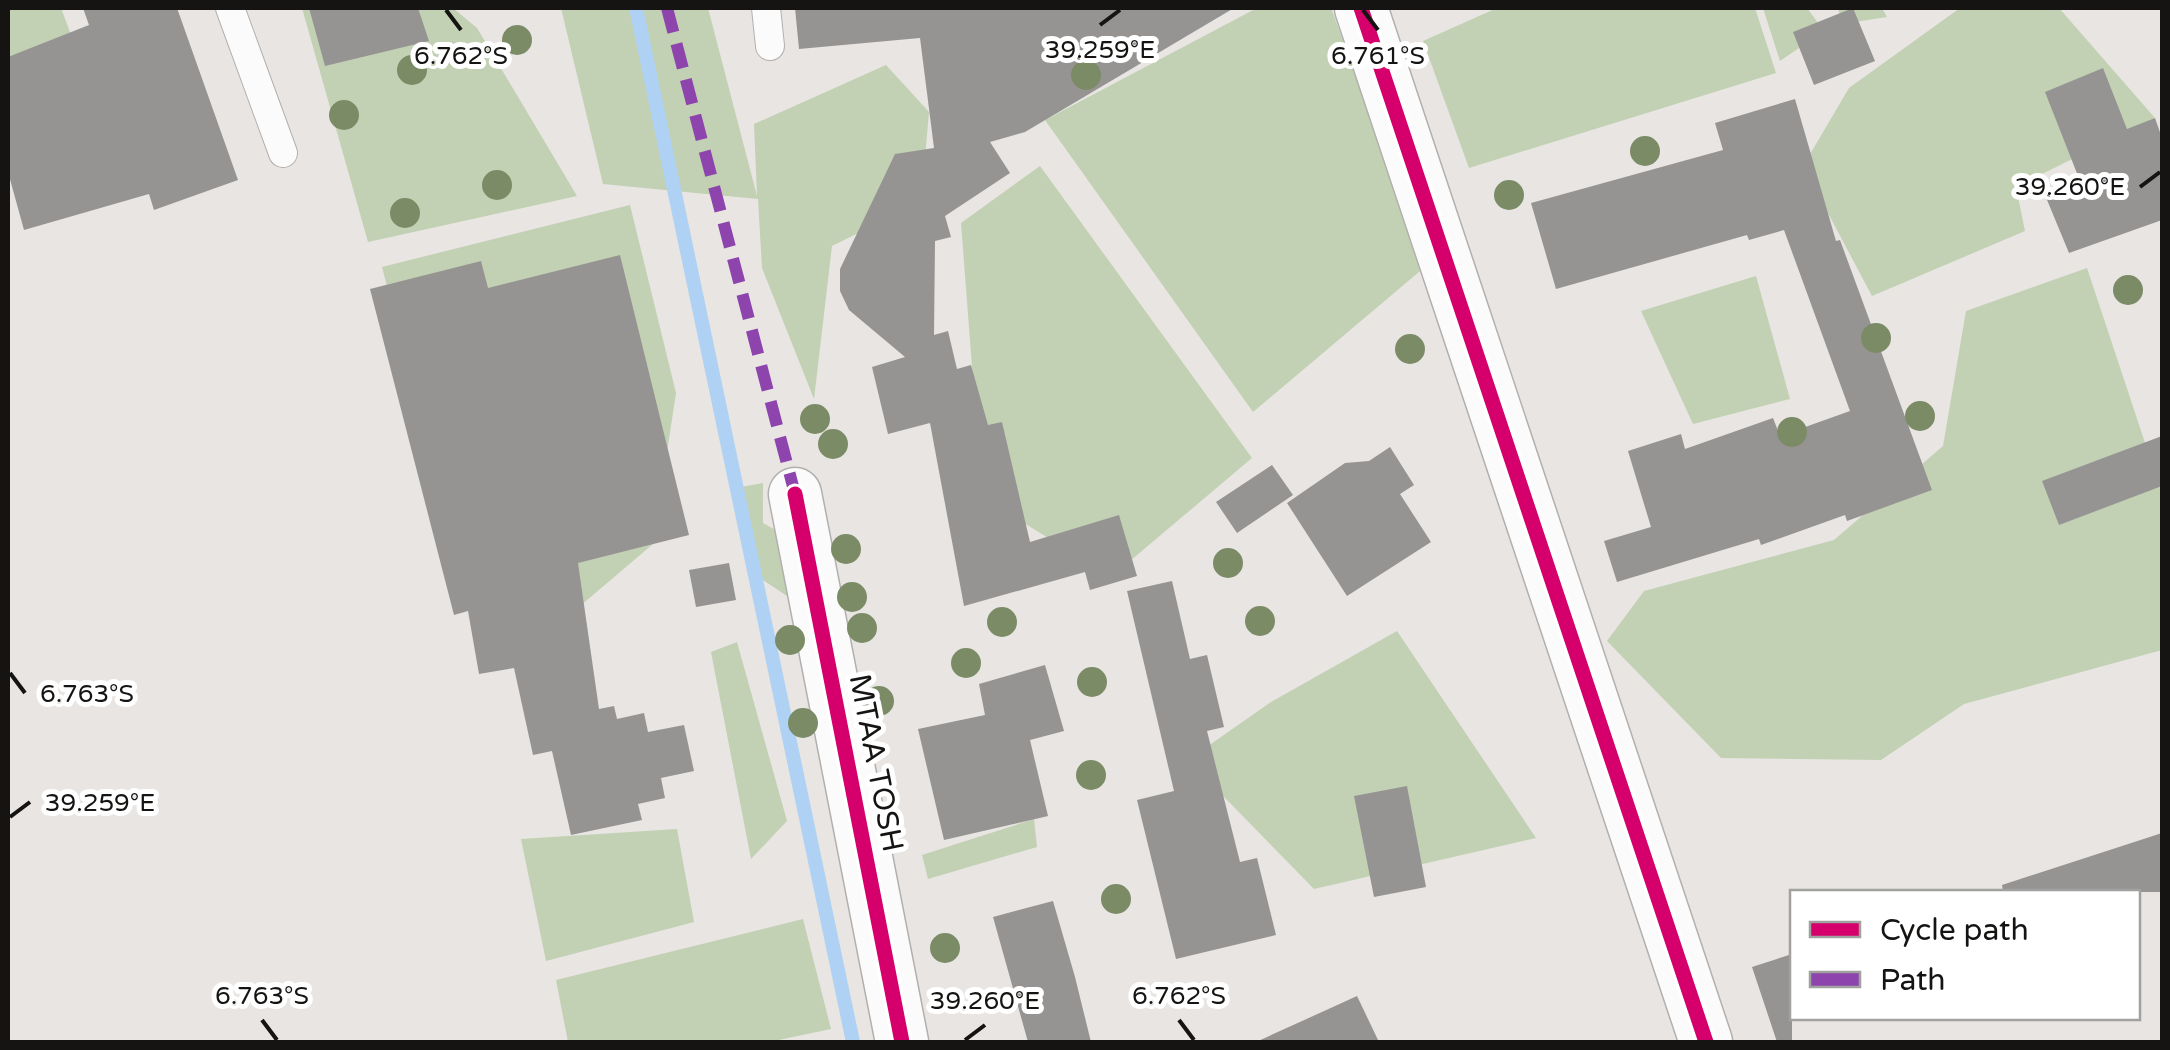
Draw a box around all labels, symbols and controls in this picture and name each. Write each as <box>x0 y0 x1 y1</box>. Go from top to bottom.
text: 39.259°E <box>1045 35 1155 65</box>
text: 6.762°S <box>414 41 508 71</box>
text: 6.761°S <box>1331 41 1425 71</box>
text: 39.260°E <box>2015 172 2125 202</box>
street label: MTAA TOSH <box>841 671 911 855</box>
text: 6.763°S <box>40 679 134 709</box>
text: 39.259°E <box>45 788 155 818</box>
legend <box>1790 890 2140 1020</box>
text: Cycle path <box>1880 912 2029 949</box>
text: Path <box>1880 962 1946 999</box>
text: 6.763°S <box>215 981 309 1011</box>
text: 6.762°S <box>1132 981 1226 1011</box>
text: 39.260°E <box>930 986 1040 1016</box>

